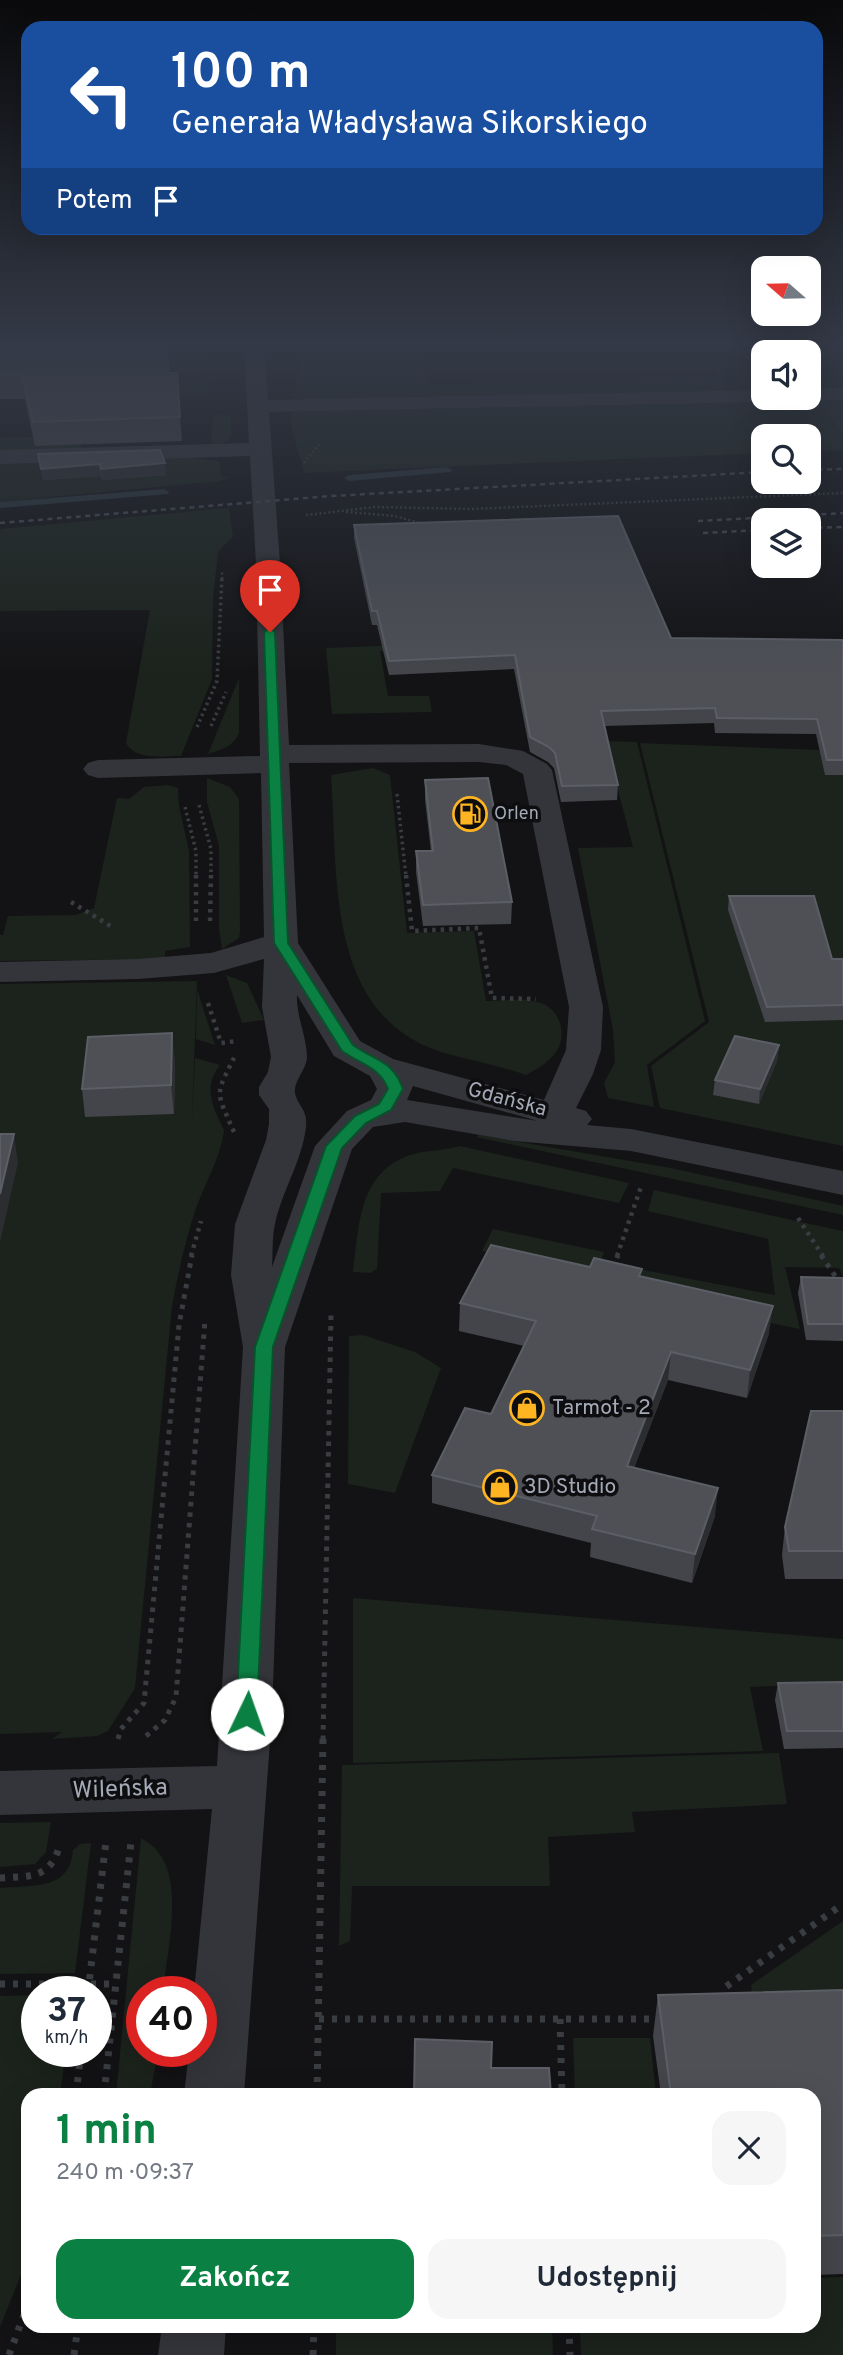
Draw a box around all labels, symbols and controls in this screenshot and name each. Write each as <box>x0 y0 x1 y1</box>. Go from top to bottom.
text: 100 m <box>171 44 310 106</box>
icon: left <box>56 49 147 140</box>
text: Generała Władysława Sikorskiego <box>171 105 648 145</box>
icon: arrive <box>147 182 185 220</box>
text: Potem <box>56 185 133 218</box>
north arrow <box>751 256 821 326</box>
map controls <box>751 256 821 578</box>
button: sound <box>751 340 821 410</box>
button: search <box>751 424 821 494</box>
button: layers <box>751 508 821 578</box>
pin <box>240 560 300 632</box>
icon: arrive <box>251 571 289 609</box>
fuel station icon: Orlen <box>451 795 489 833</box>
place label: Orlen <box>494 803 539 826</box>
street label: Gdańska <box>464 1076 550 1124</box>
shop icon: Tarmot - 2 <box>508 1389 546 1427</box>
place label: Tarmot - 2 <box>552 1395 651 1422</box>
shop icon: 3D Studio <box>481 1468 519 1506</box>
place label: 3D Studio <box>524 1474 616 1501</box>
position arrow <box>210 1677 284 1751</box>
street label: Wileńska <box>72 1773 168 1807</box>
speed limit sign: 40 <box>126 1976 217 2067</box>
text: 37 <box>47 1990 86 2034</box>
text: km/h <box>45 2027 88 2050</box>
text: 1 min <box>56 2106 157 2159</box>
button: close <box>712 2111 786 2185</box>
text: 240 m · 09:37 <box>56 2159 194 2188</box>
button: Zakończ <box>56 2239 414 2319</box>
button: Udostępnij <box>428 2239 786 2319</box>

